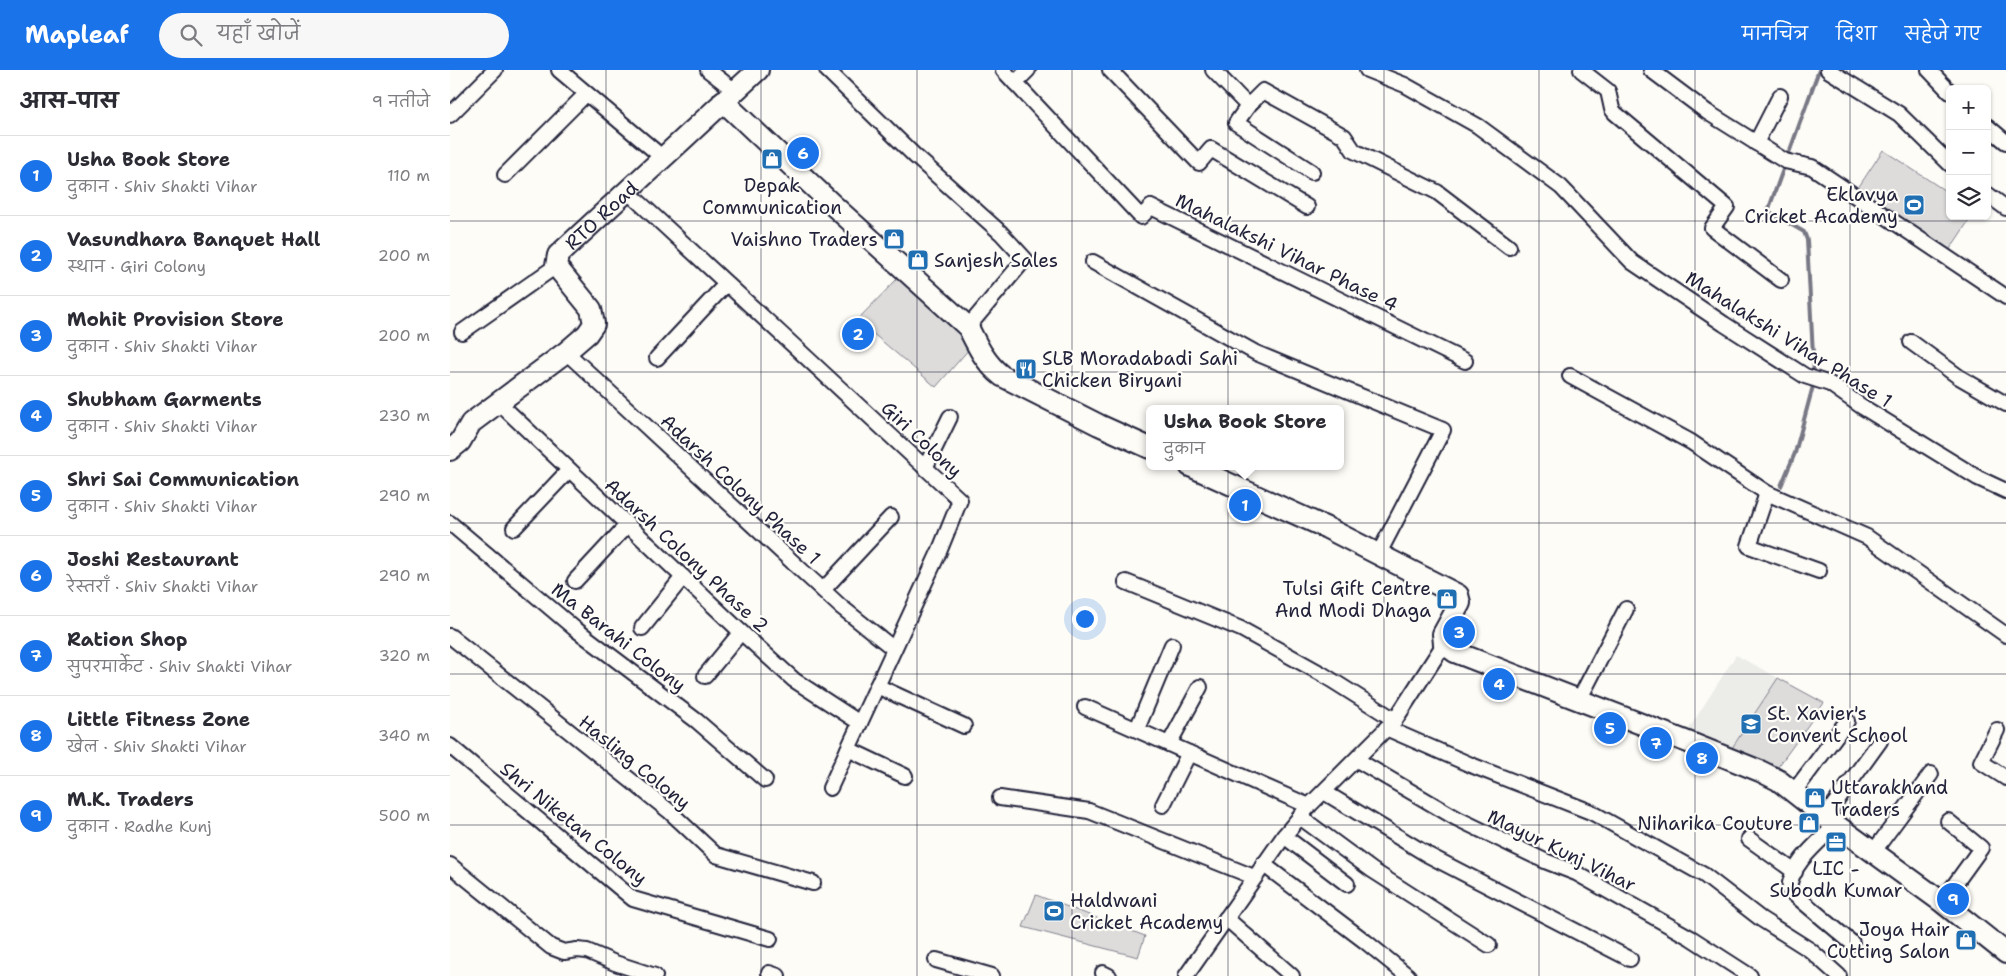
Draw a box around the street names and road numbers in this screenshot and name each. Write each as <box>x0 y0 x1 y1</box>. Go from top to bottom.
street label: RTO Road <box>560 175 643 255</box>
street label: Mahalakshi Vihar Phase 4 <box>1171 188 1402 317</box>
street label: Mahalakshi Vihar Phase 1 <box>1681 265 1897 413</box>
street label: Giri Colony <box>876 396 967 483</box>
street label: Adarsh Colony Phase 1 <box>655 409 826 570</box>
street label: Adarsh Colony Phase 2 <box>599 473 774 638</box>
street label: Ma Barahi Colony <box>546 577 691 698</box>
street label: Hasling Colony <box>574 710 696 815</box>
street label: Shri Niketan Colony <box>495 756 652 890</box>
street label: Mayur Kunj Vihar <box>1483 804 1640 897</box>

